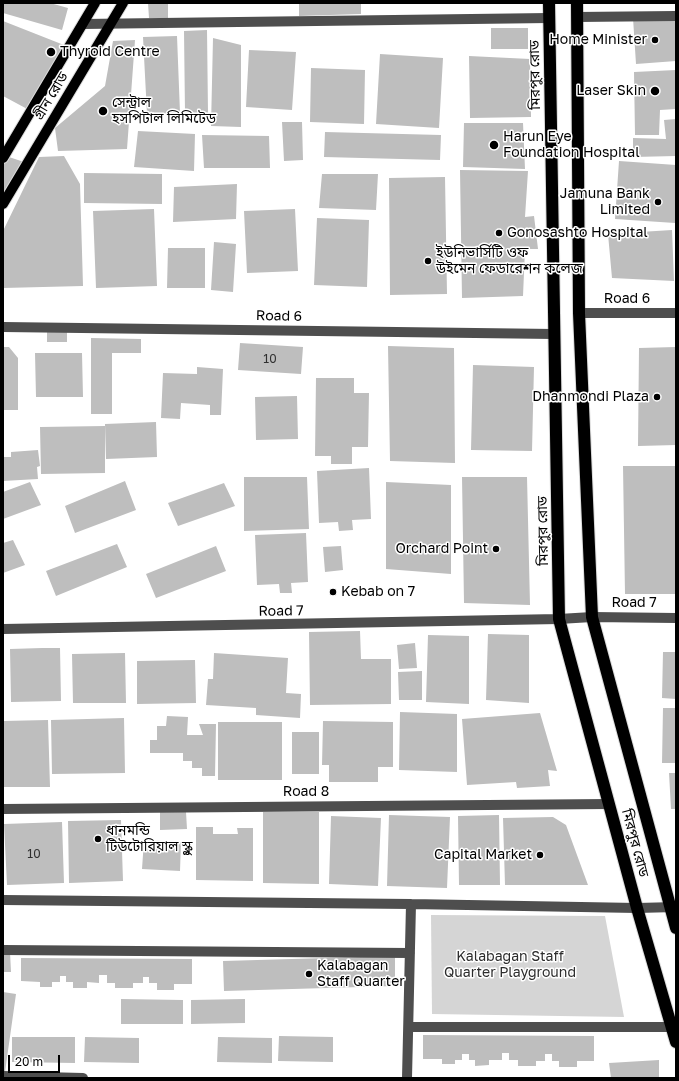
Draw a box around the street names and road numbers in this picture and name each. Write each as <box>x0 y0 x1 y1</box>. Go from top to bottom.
street label: মিরপুর রোড <box>526 40 544 110</box>
street label: গ্রীন রোড <box>30 69 72 123</box>
street label: Road 6 <box>604 291 650 307</box>
street label: Road 6 <box>256 307 302 325</box>
street label: মিরপুর রোড <box>534 496 552 566</box>
street label: Road 7 <box>611 595 657 611</box>
street label: Road 7 <box>258 602 304 620</box>
street label: Road 8 <box>283 784 329 800</box>
street label: মিরপুর রোড <box>618 807 652 879</box>

